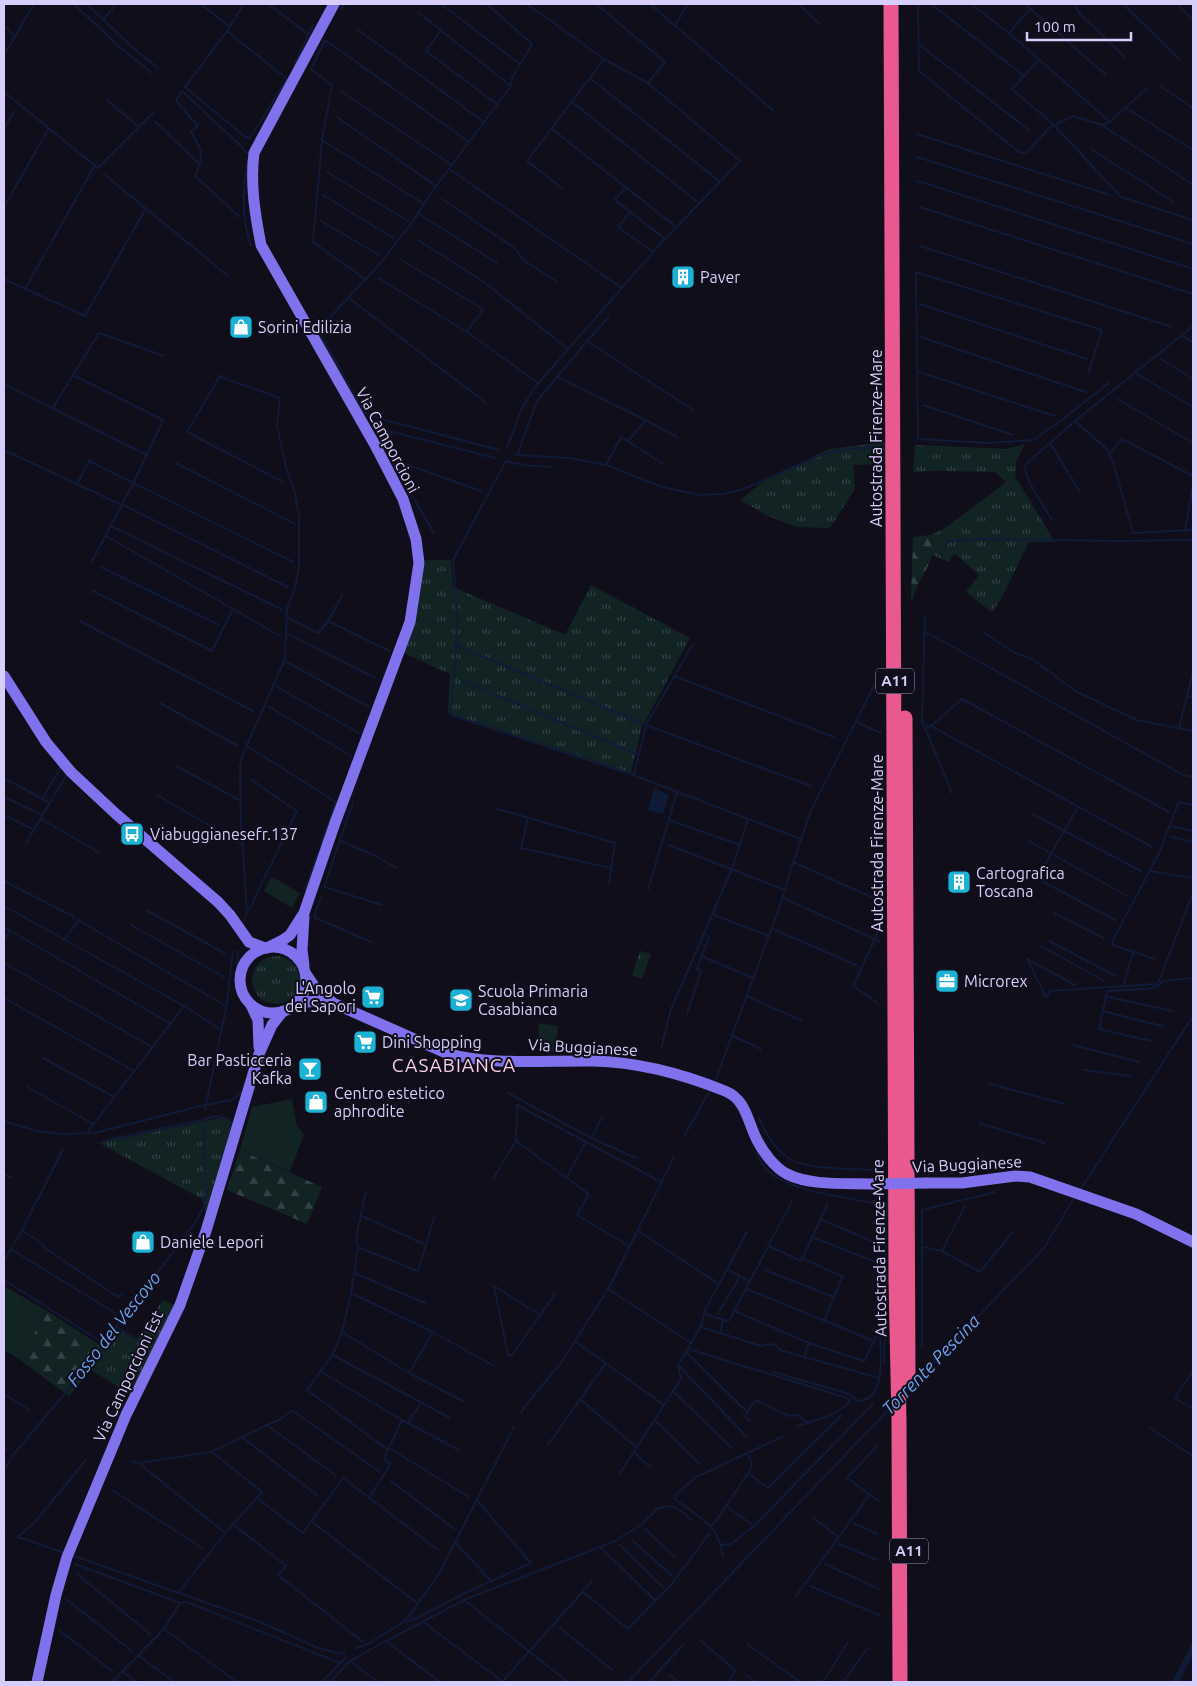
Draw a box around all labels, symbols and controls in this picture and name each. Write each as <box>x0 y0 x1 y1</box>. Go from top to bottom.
scale bar <box>1027 10 1131 42</box>
text: 100 m <box>1034 18 1076 35</box>
building icon: Paver <box>670 264 696 290</box>
place label: Paver <box>700 268 740 286</box>
shop icon: Sorini Edilizia <box>228 314 254 340</box>
place label: Sorini Edilizia <box>258 318 352 336</box>
street label: Autostrada Firenze-Mare <box>867 349 885 527</box>
street label: Via Camporcioni <box>353 384 423 496</box>
road number: A11 <box>876 668 914 694</box>
street label: Autostrada Firenze-Mare <box>868 754 886 932</box>
bus stop icon: Viabuggianesefr.137 <box>119 821 145 847</box>
place label: Viabuggianesefr.137 <box>150 825 298 843</box>
place label: Cartografica Toscana <box>976 864 1065 900</box>
building icon: Cartografica Toscana <box>946 869 972 895</box>
office icon: Microrex <box>934 968 960 994</box>
place label: Microrex <box>964 972 1028 990</box>
place label: L'Angolo dei Sapori <box>285 979 356 1015</box>
place label: Scuola Primaria Casabianca <box>478 982 588 1018</box>
supermarket icon: L'Angolo dei Sapori <box>360 984 386 1010</box>
school or university icon: Scuola Primaria Casabianca <box>448 987 474 1013</box>
supermarket icon: Dini Shopping <box>352 1029 378 1055</box>
place label: Dini Shopping <box>382 1033 482 1051</box>
street label: Via Buggianese <box>528 1035 638 1059</box>
place label: Bar Pasticceria Kafka <box>187 1051 292 1087</box>
district label: CASABIANCA <box>392 1054 516 1076</box>
bar icon: Bar Pasticceria Kafka <box>297 1056 323 1082</box>
place label: Centro estetico aphrodite <box>334 1084 445 1120</box>
shop icon: Centro estetico aphrodite <box>303 1089 329 1115</box>
street label: Via Buggianese <box>912 1152 1022 1176</box>
street label: Autostrada Firenze-Mare <box>868 1159 890 1337</box>
shop icon: Daniele Lepori <box>130 1229 156 1255</box>
place label: Daniele Lepori <box>160 1233 264 1251</box>
water label: Fosso del Vescovo <box>62 1267 164 1389</box>
street label: Via Camporcioni Est <box>90 1307 167 1444</box>
water label: Torrente Pescina <box>877 1310 983 1418</box>
road number: A11 <box>890 1538 928 1564</box>

